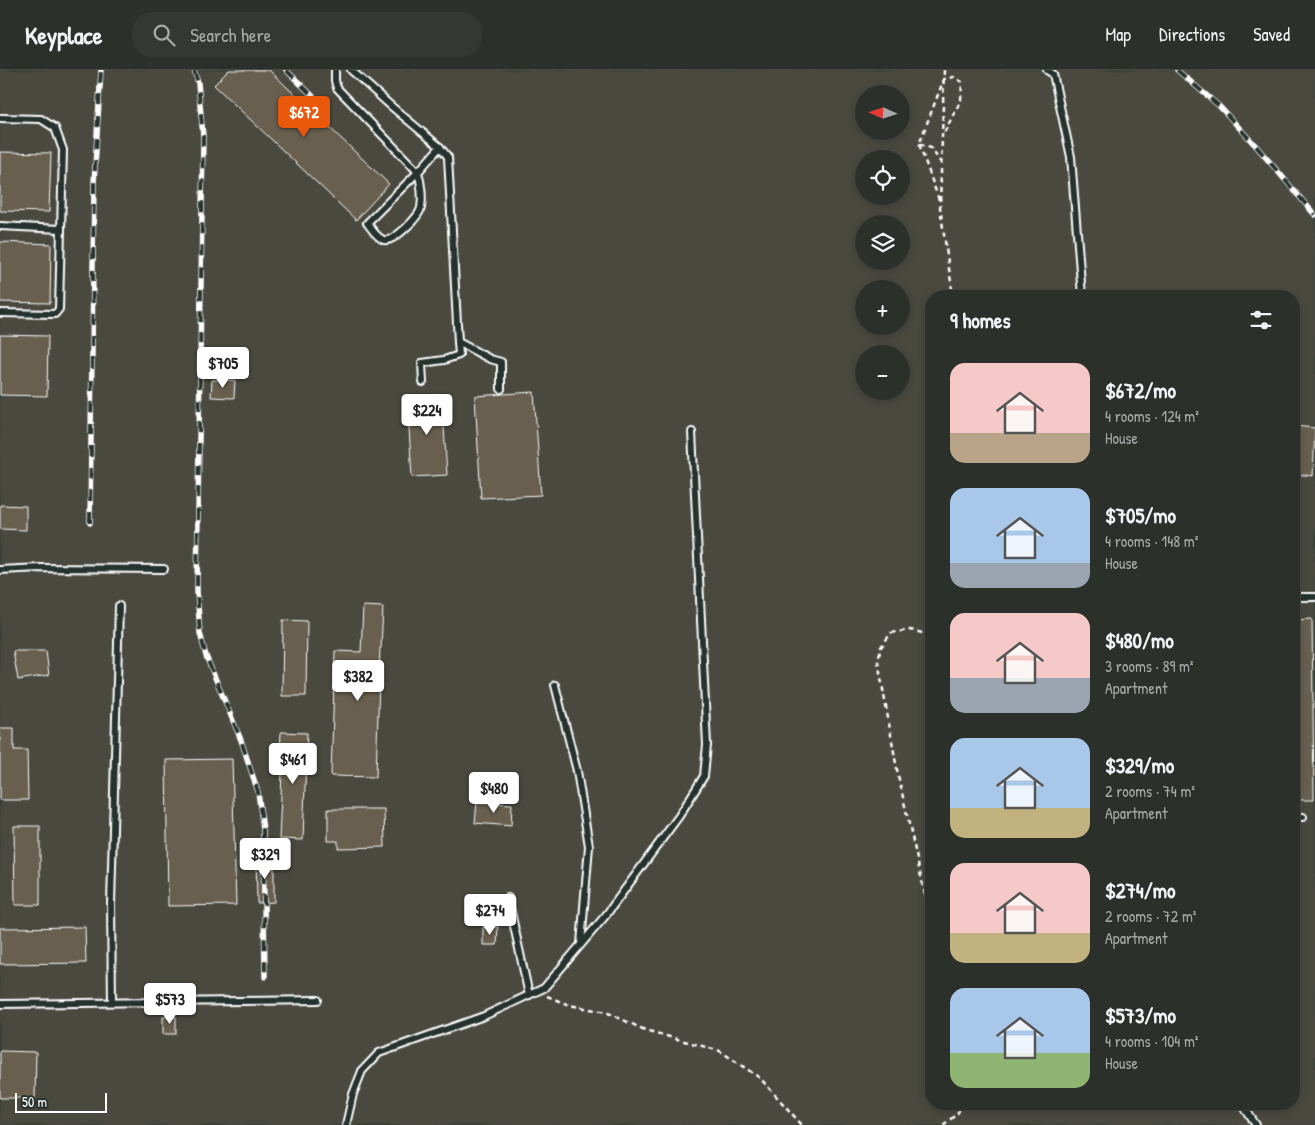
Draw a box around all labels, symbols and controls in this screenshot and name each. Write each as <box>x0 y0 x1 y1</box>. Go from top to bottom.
search box <box>132 12 482 57</box>
text: Keyplace <box>25 19 102 51</box>
icon: search <box>150 21 178 49</box>
text: Search here <box>190 22 271 48</box>
text: Map <box>1106 22 1131 47</box>
text: Directions <box>1159 22 1225 47</box>
text: Saved <box>1253 22 1290 47</box>
north arrow <box>855 85 910 140</box>
map controls <box>855 85 910 400</box>
pin: $672 <box>274 96 334 138</box>
text: $672 <box>289 101 319 123</box>
button: locate <box>855 150 910 205</box>
button: layers <box>855 215 910 270</box>
button: + <box>855 280 910 335</box>
text: 9 homes <box>950 306 1011 335</box>
icon: filters <box>1247 306 1275 334</box>
button: − <box>855 345 910 400</box>
pin: $705 <box>193 346 253 389</box>
text: $705 <box>208 352 238 374</box>
text: $672/mo <box>1105 376 1176 405</box>
icon: home <box>990 383 1050 443</box>
pin: $224 <box>397 394 457 436</box>
text: $224 <box>412 399 442 421</box>
text: 4 rooms · 124 m² <box>1105 405 1199 427</box>
text: House <box>1105 427 1138 449</box>
text: $705/mo <box>1105 501 1176 530</box>
icon: home <box>990 508 1050 568</box>
text: 4 rooms · 148 m² <box>1105 530 1198 552</box>
text: House <box>1105 552 1138 574</box>
text: $480/mo <box>1105 626 1174 655</box>
icon: home <box>990 633 1050 693</box>
text: 3 rooms · 89 m² <box>1105 655 1194 677</box>
pin: $382 <box>328 660 388 702</box>
text: $382 <box>343 665 373 687</box>
text: Apartment <box>1105 677 1168 699</box>
pin: $461 <box>263 742 323 785</box>
text: $461 <box>280 748 306 770</box>
text: $329/mo <box>1105 751 1174 780</box>
icon: home <box>990 758 1050 818</box>
pin: $480 <box>464 772 524 814</box>
text: $480 <box>480 777 508 799</box>
text: 2 rooms · 74 m² <box>1105 780 1195 802</box>
text: Apartment <box>1105 802 1168 824</box>
pin: $329 <box>235 838 295 880</box>
text: $329 <box>251 843 279 865</box>
text: $274/mo <box>1105 876 1175 905</box>
icon: home <box>990 883 1050 943</box>
pin: $274 <box>460 894 520 936</box>
text: $274 <box>475 899 505 921</box>
text: 2 rooms · 72 m² <box>1105 905 1196 927</box>
text: Apartment <box>1105 927 1168 949</box>
pin: $573 <box>140 982 200 1025</box>
text: $573 <box>155 988 185 1010</box>
text: $573/mo <box>1105 1001 1176 1030</box>
icon: home <box>990 1008 1050 1068</box>
text: 4 rooms · 104 m² <box>1105 1030 1199 1052</box>
text: House <box>1105 1052 1138 1074</box>
scale bar <box>15 1090 108 1113</box>
text: 50 m <box>22 1092 47 1111</box>

